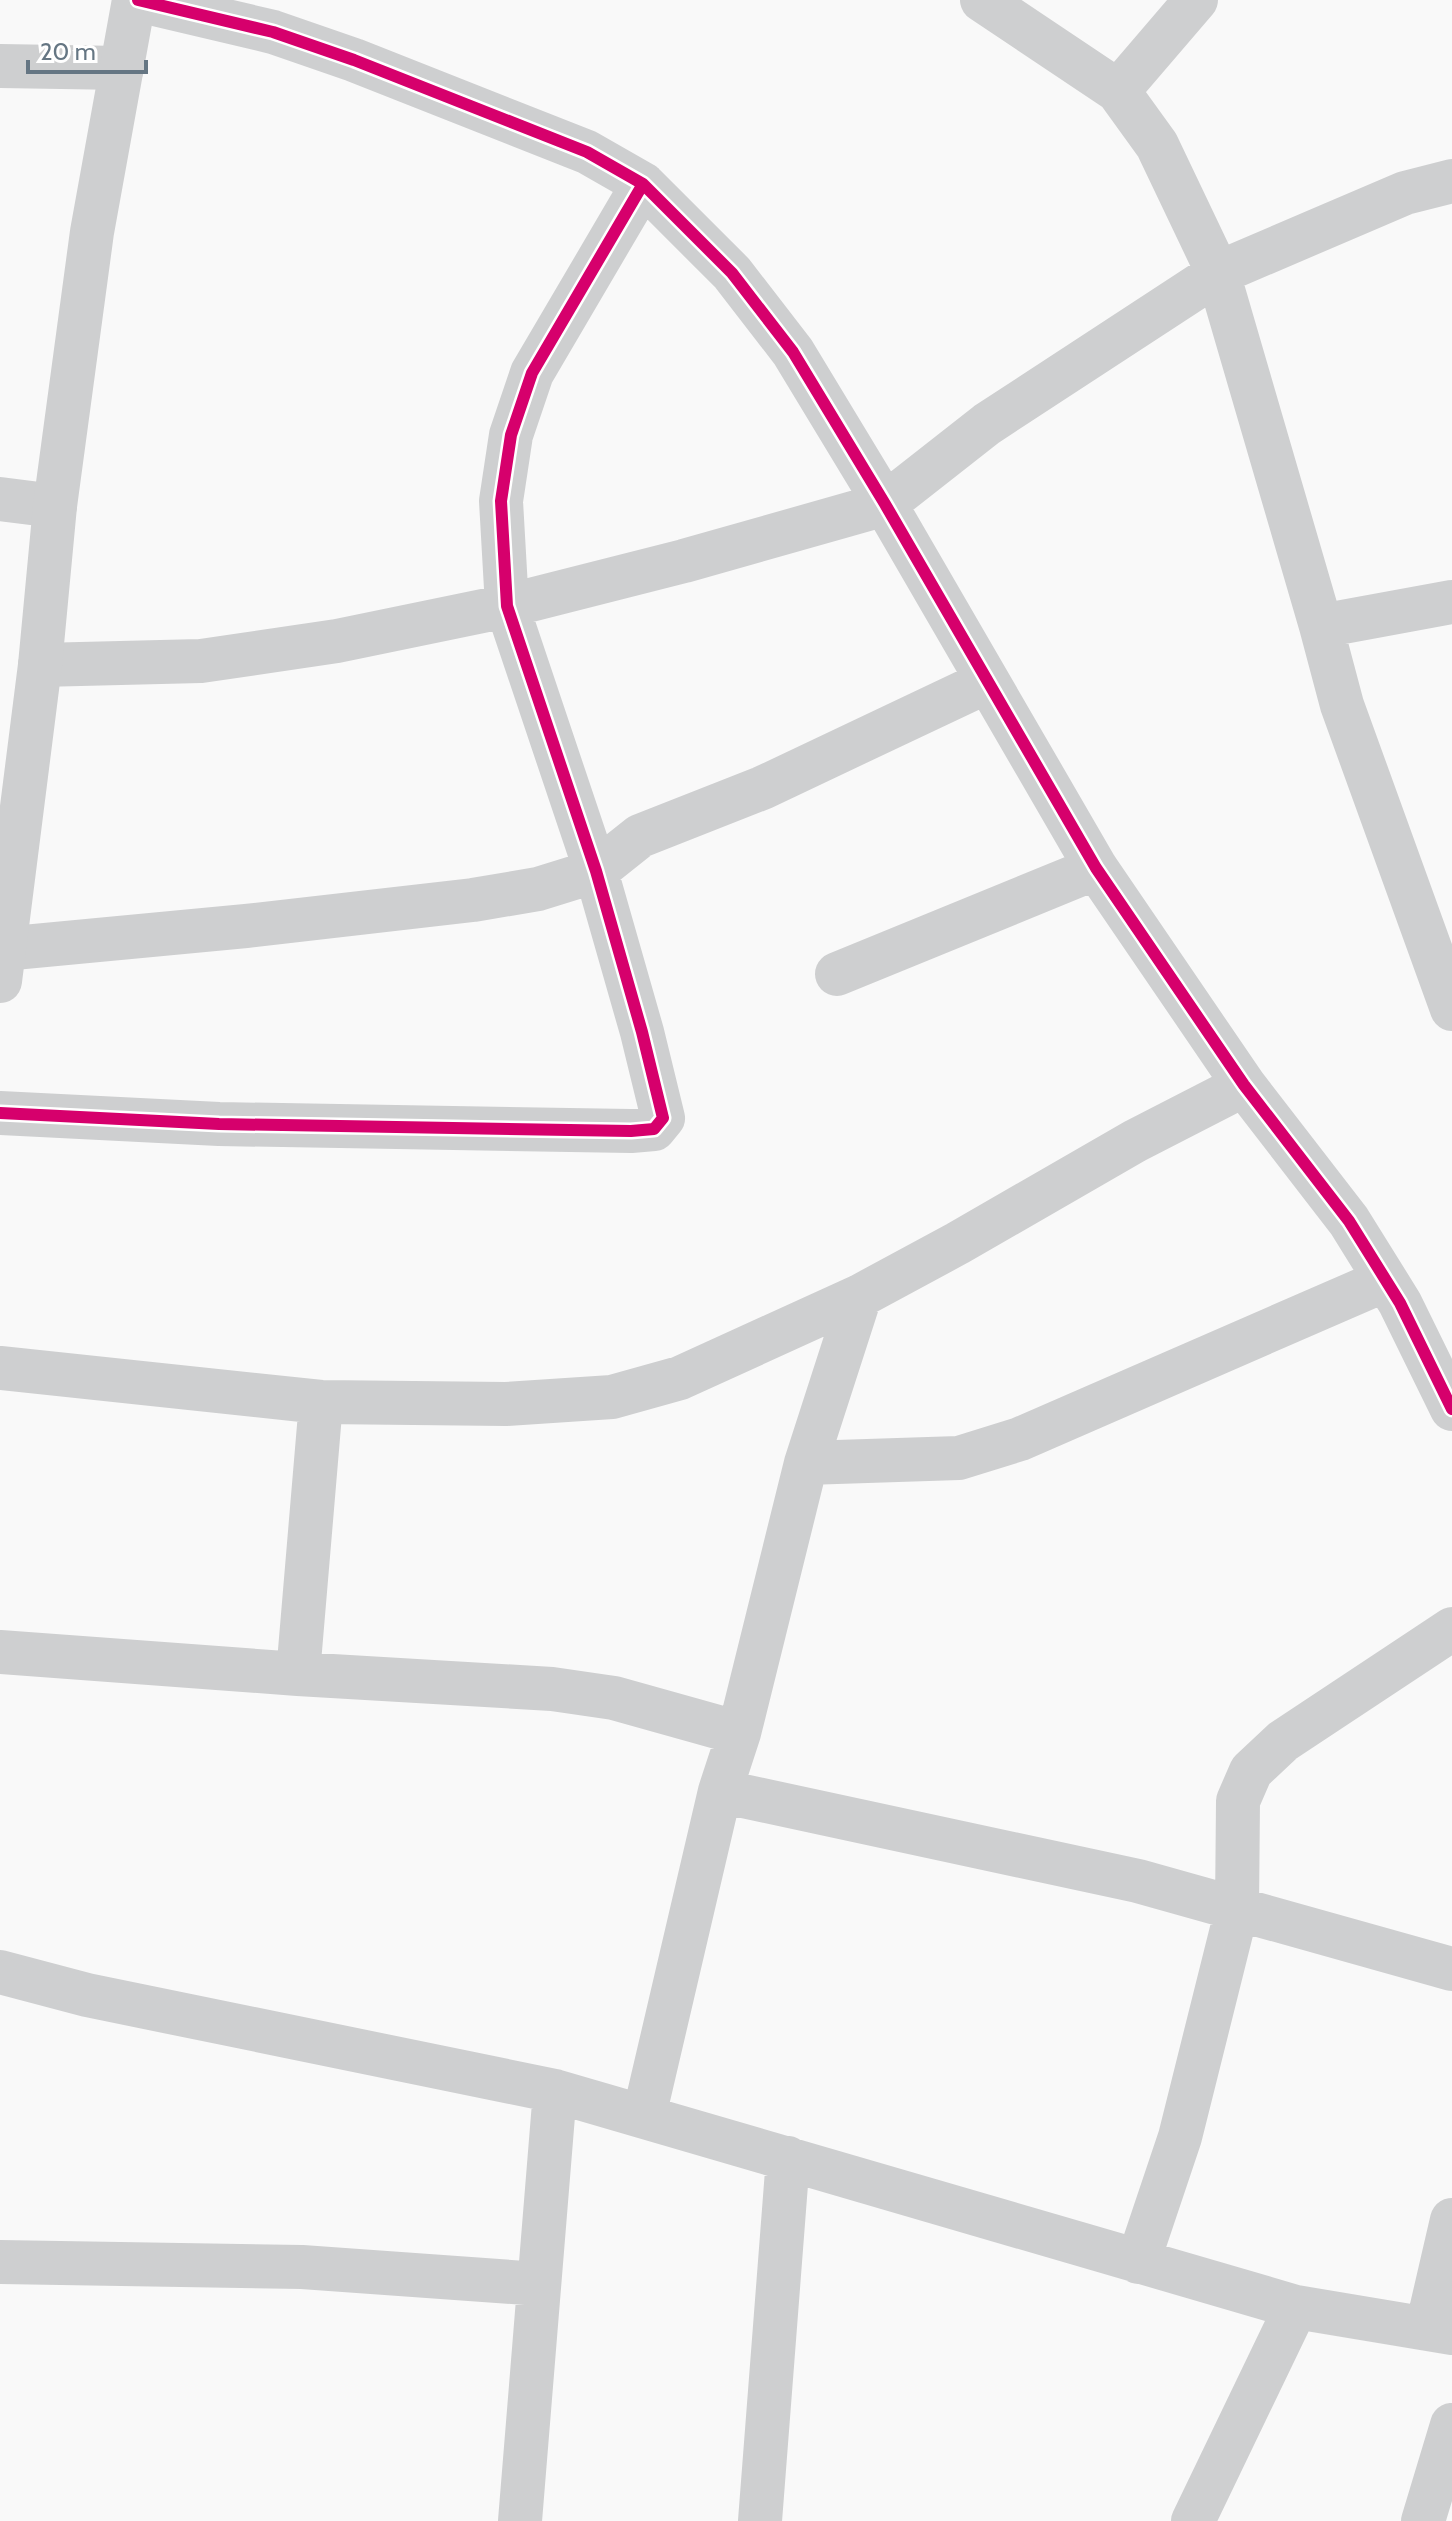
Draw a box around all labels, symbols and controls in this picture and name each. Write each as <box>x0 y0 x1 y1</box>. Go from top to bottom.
scale bar <box>28 24 146 74</box>
text: 20 m <box>40 37 96 66</box>

